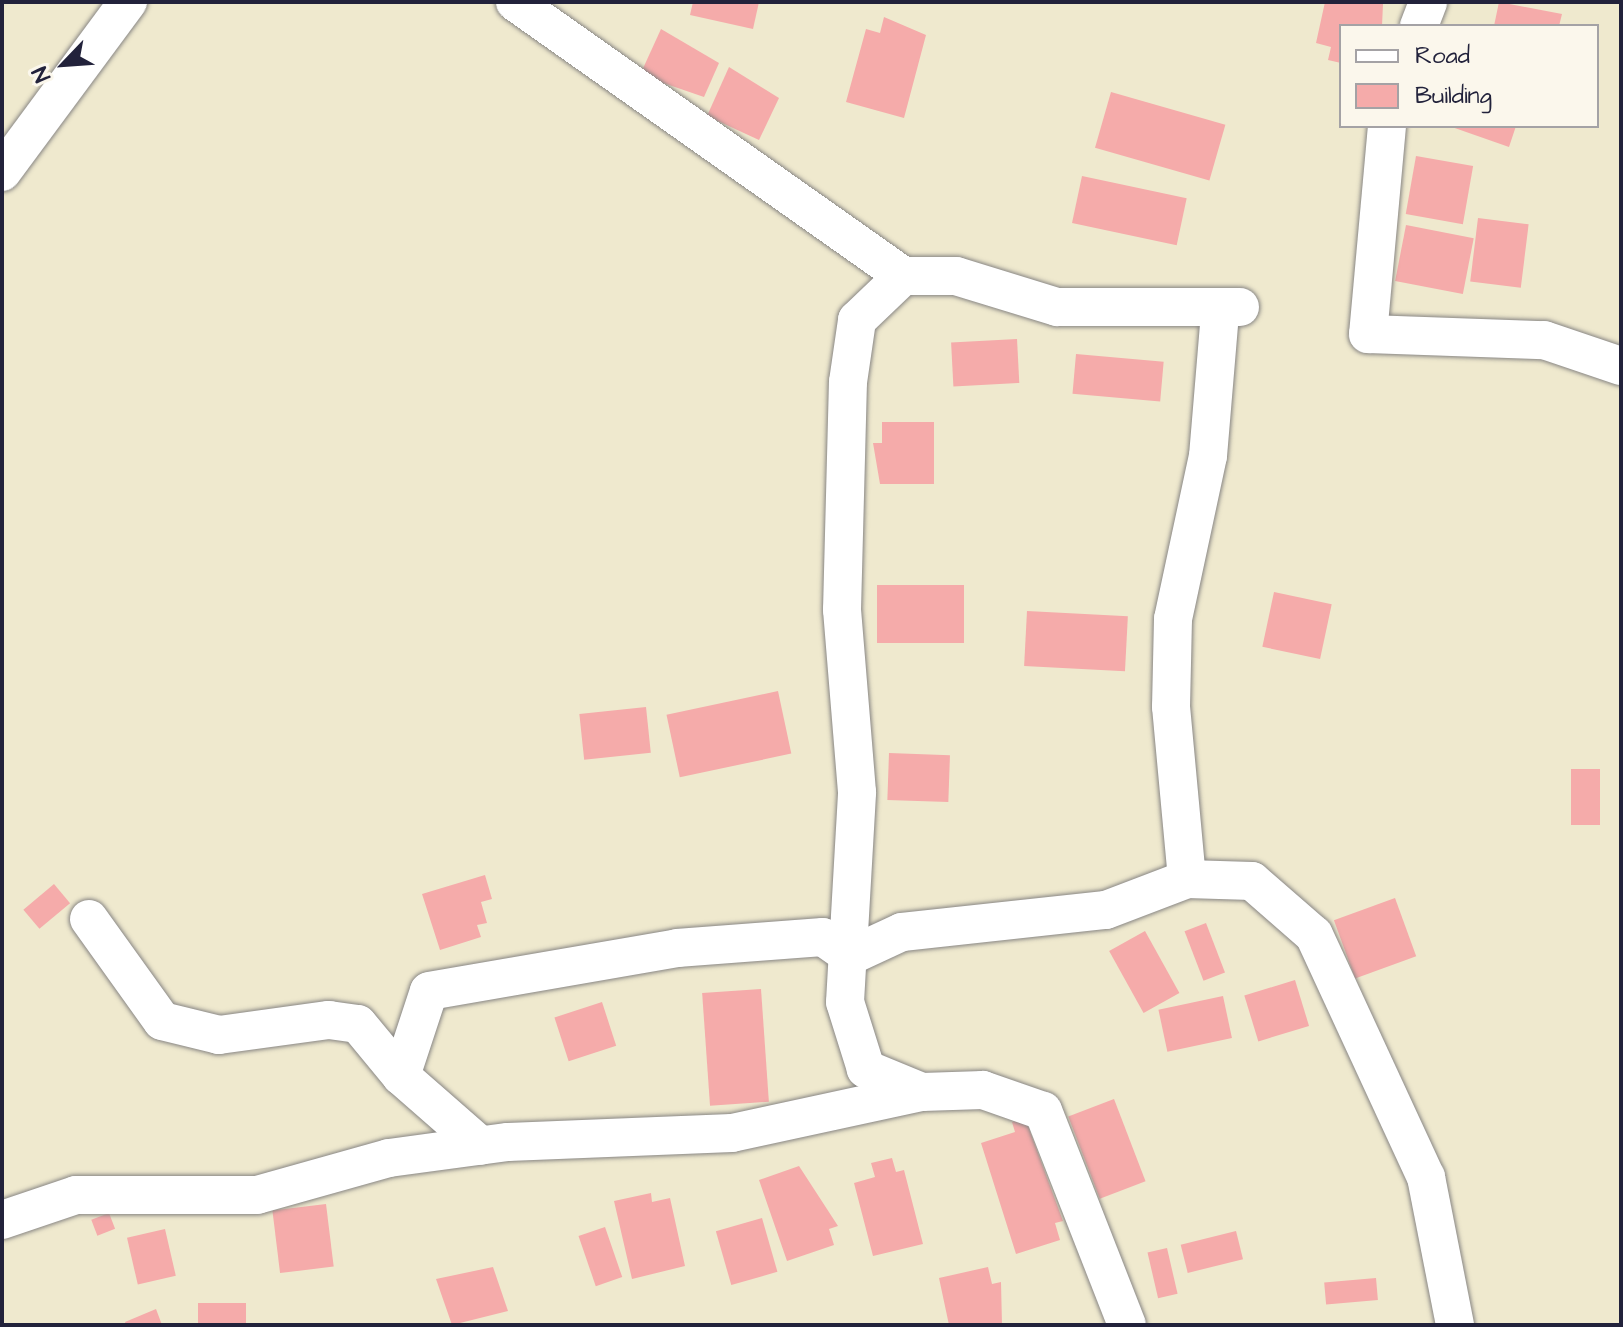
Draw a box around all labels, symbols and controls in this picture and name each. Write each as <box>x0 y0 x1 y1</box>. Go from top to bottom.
north arrow <box>24 24 104 104</box>
legend <box>1339 24 1599 128</box>
text: Road <box>1415 39 1470 73</box>
text: N <box>25 62 59 87</box>
text: Building <box>1415 79 1492 113</box>

